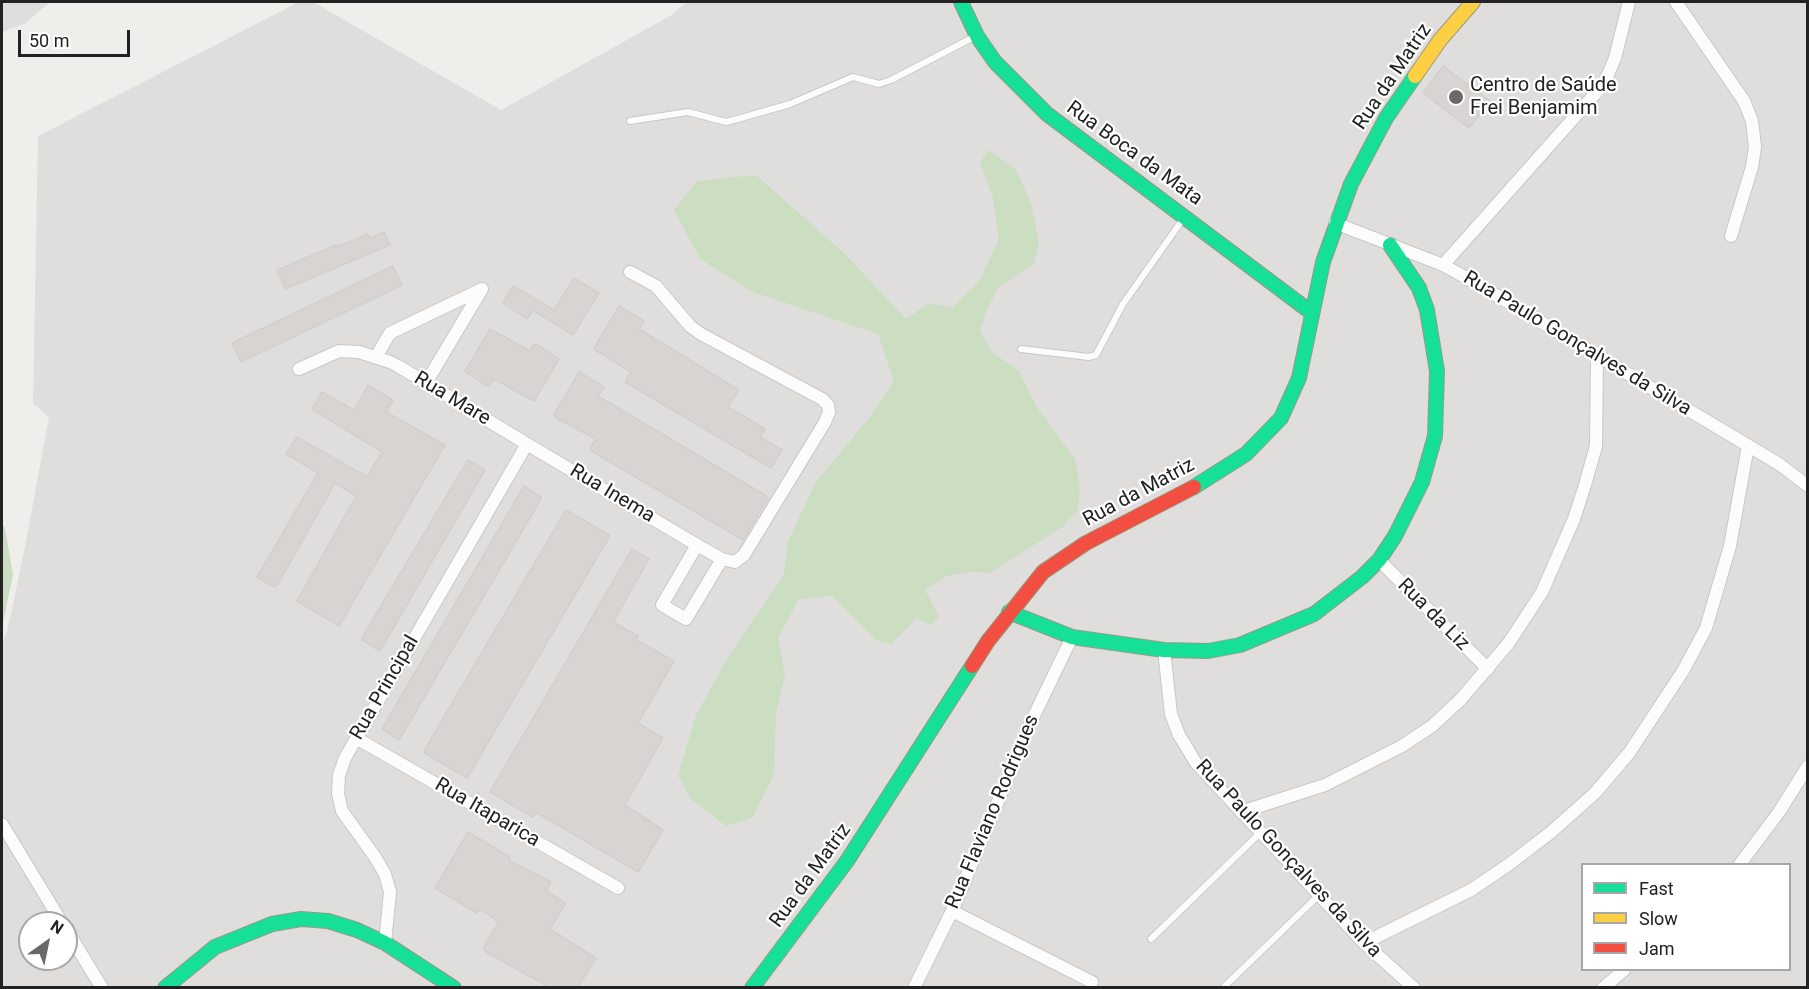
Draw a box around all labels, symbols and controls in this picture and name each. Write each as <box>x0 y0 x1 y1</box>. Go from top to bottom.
scale bar <box>21 18 134 56</box>
street label: Rua da Matriz <box>1349 19 1437 135</box>
text: 50 m <box>29 30 69 51</box>
place label: Centro de Saúde Frei Benjamim <box>1470 74 1617 121</box>
marker: Centro de Saúde Frei Benjamim <box>1447 88 1465 106</box>
street label: Rua Boca da Mata <box>1061 97 1207 211</box>
street label: Rua Paulo Gonçalves da Silva <box>1459 266 1695 422</box>
street label: Rua Mare <box>410 367 494 431</box>
street label: Rua da Matriz <box>1079 454 1199 532</box>
street label: Rua Inema <box>565 459 659 529</box>
street label: Rua da Liz <box>1392 574 1474 656</box>
street label: Rua Principal <box>345 631 425 745</box>
street label: Rua Flaviano Rodrigues <box>941 711 1045 913</box>
street label: Rua Paulo Gonçalves da Silva <box>1190 755 1386 963</box>
street label: Rua Itaparica <box>430 773 544 853</box>
street label: Rua da Matriz <box>765 819 857 933</box>
legend <box>1581 863 1791 971</box>
text: Fast <box>1639 878 1674 899</box>
text: Slow <box>1639 908 1678 929</box>
north arrow <box>18 911 78 971</box>
text: N <box>47 916 67 938</box>
text: Jam <box>1639 938 1675 959</box>

